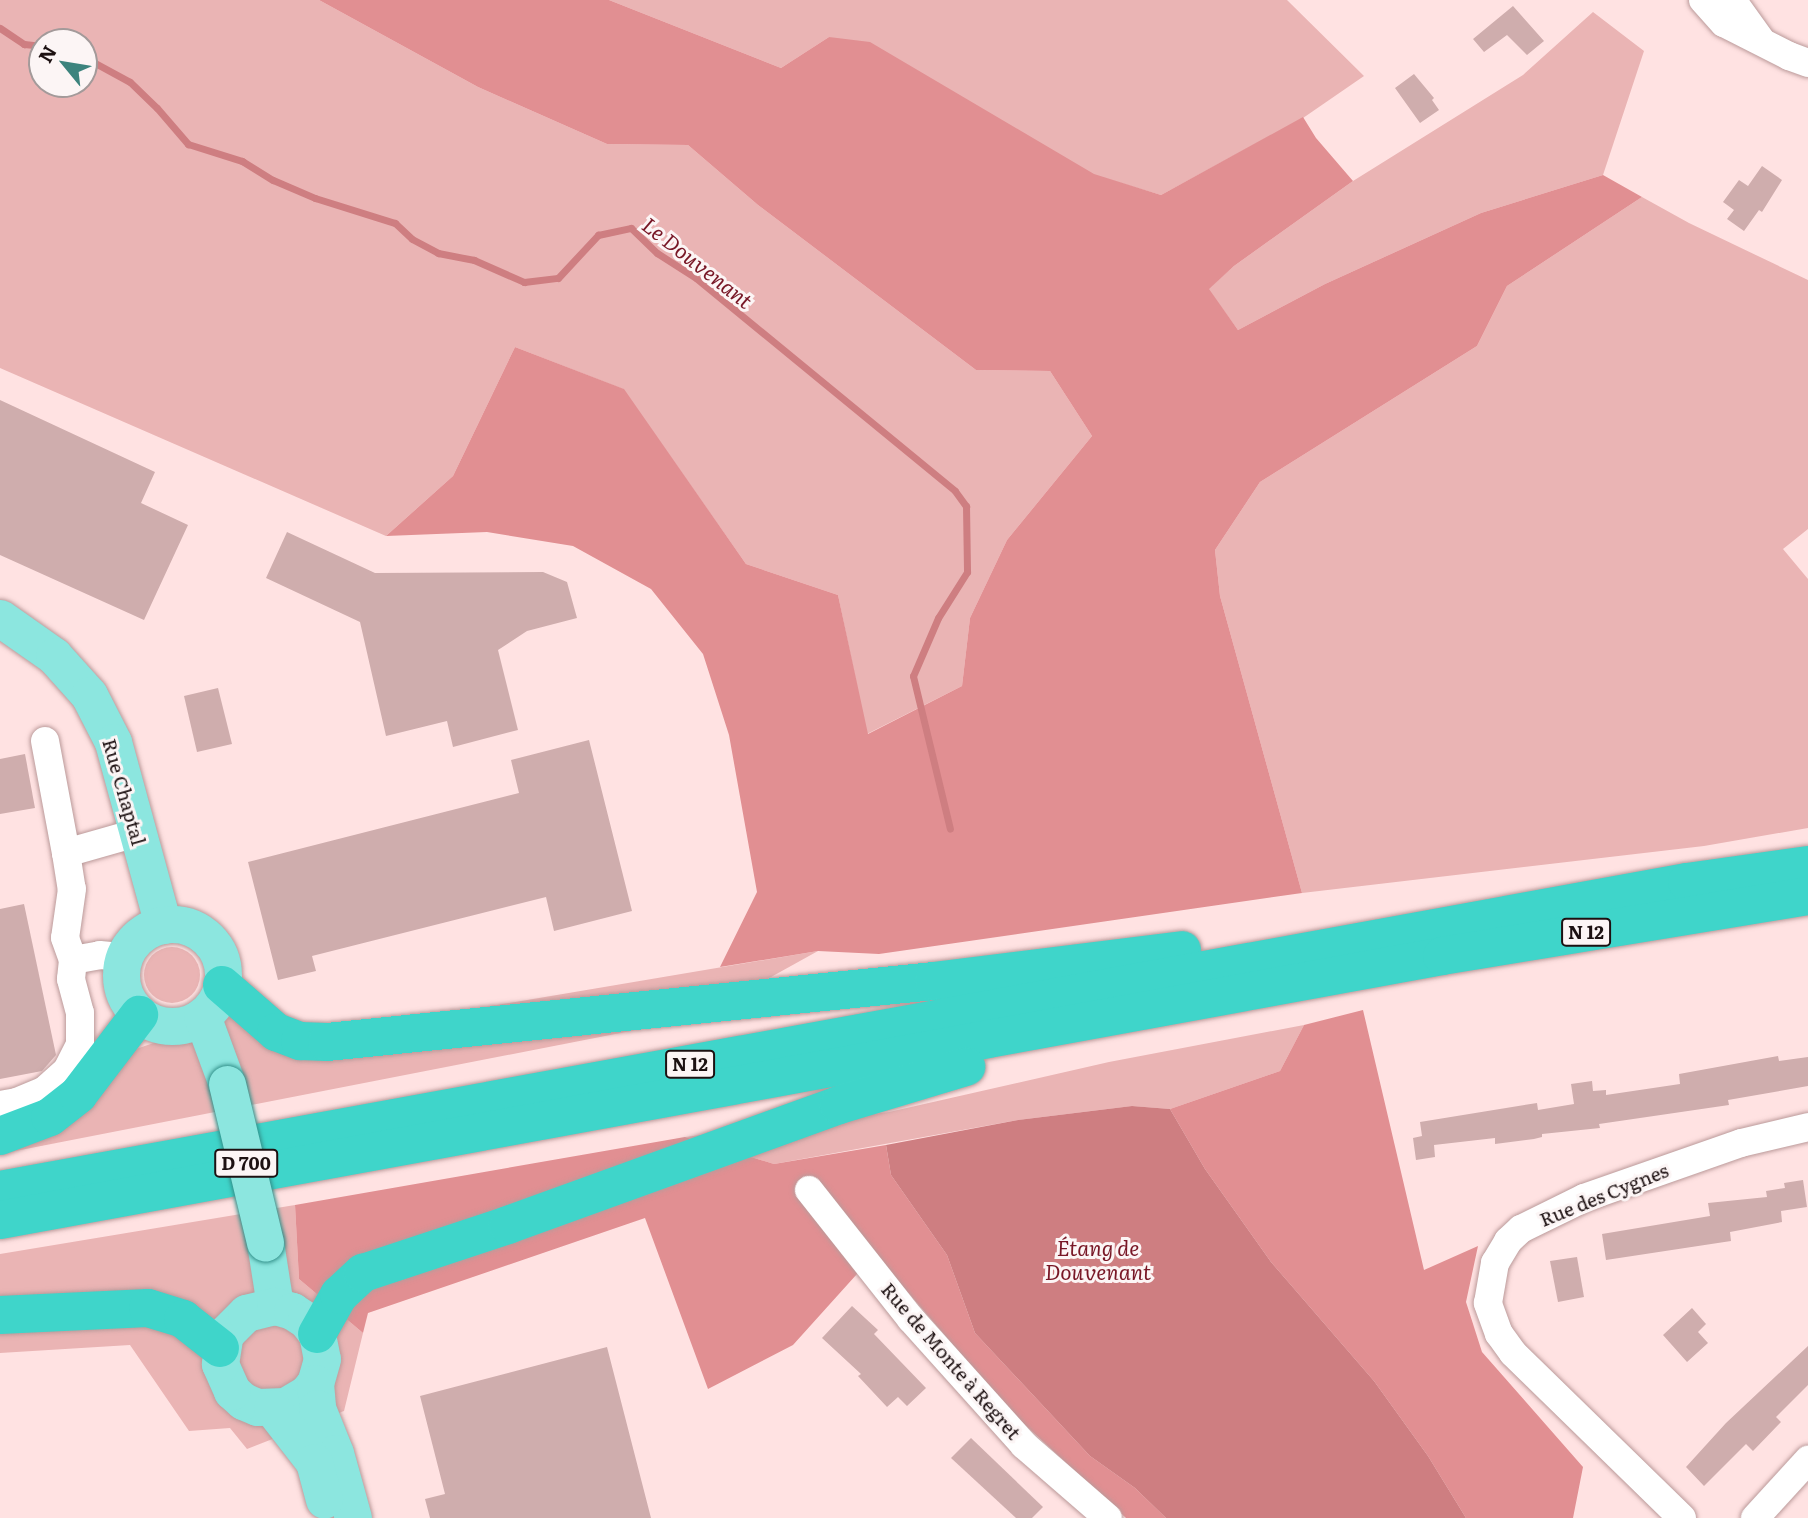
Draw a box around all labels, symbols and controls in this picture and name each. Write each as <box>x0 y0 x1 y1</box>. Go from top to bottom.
north arrow <box>28 28 98 98</box>
text: N <box>30 40 63 67</box>
water label: Le Douvenant <box>638 211 758 313</box>
street label: Rue Chaptal <box>98 736 150 848</box>
road number: N 12 <box>1560 917 1612 946</box>
road number: N 12 <box>664 1050 716 1078</box>
road number: D 700 <box>213 1148 279 1178</box>
street label: Rue des Cygnes <box>1536 1159 1672 1231</box>
water label: Étang de Douvenant <box>1045 1234 1151 1284</box>
street label: Rue de Monte à Regret <box>877 1278 1025 1444</box>

